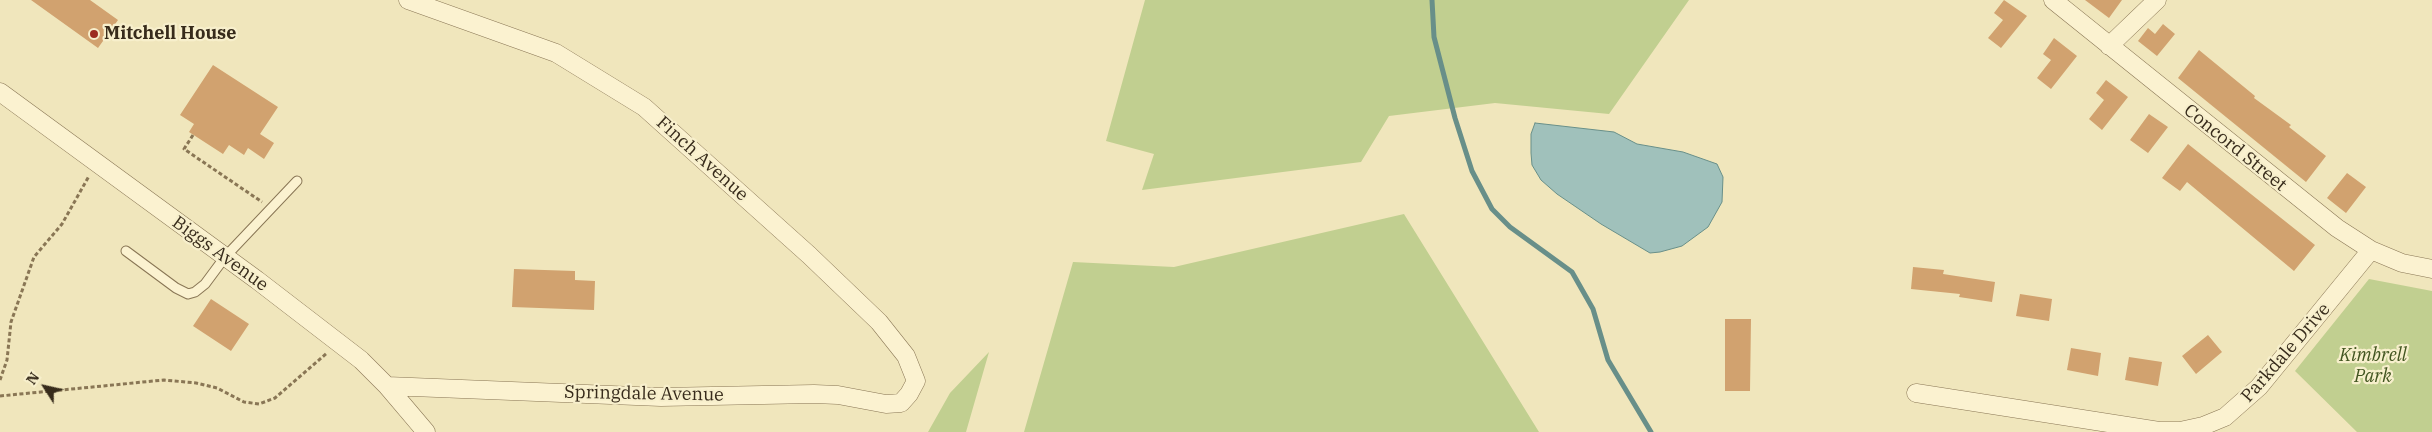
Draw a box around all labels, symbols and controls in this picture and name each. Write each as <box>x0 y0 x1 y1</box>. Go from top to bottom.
place label: Mitchell House <box>104 23 236 45</box>
marker: Mitchell House <box>88 28 100 40</box>
street label: Concord Street <box>2179 100 2291 196</box>
street label: Finch Avenue <box>652 112 752 206</box>
street label: Biggs Avenue <box>168 212 272 296</box>
street label: Parkdale Drive <box>2237 299 2335 407</box>
park label: Kimbrell Park <box>2339 345 2407 388</box>
north arrow <box>20 362 70 412</box>
text: N <box>22 369 43 388</box>
street label: Springdale Avenue <box>564 382 724 406</box>

